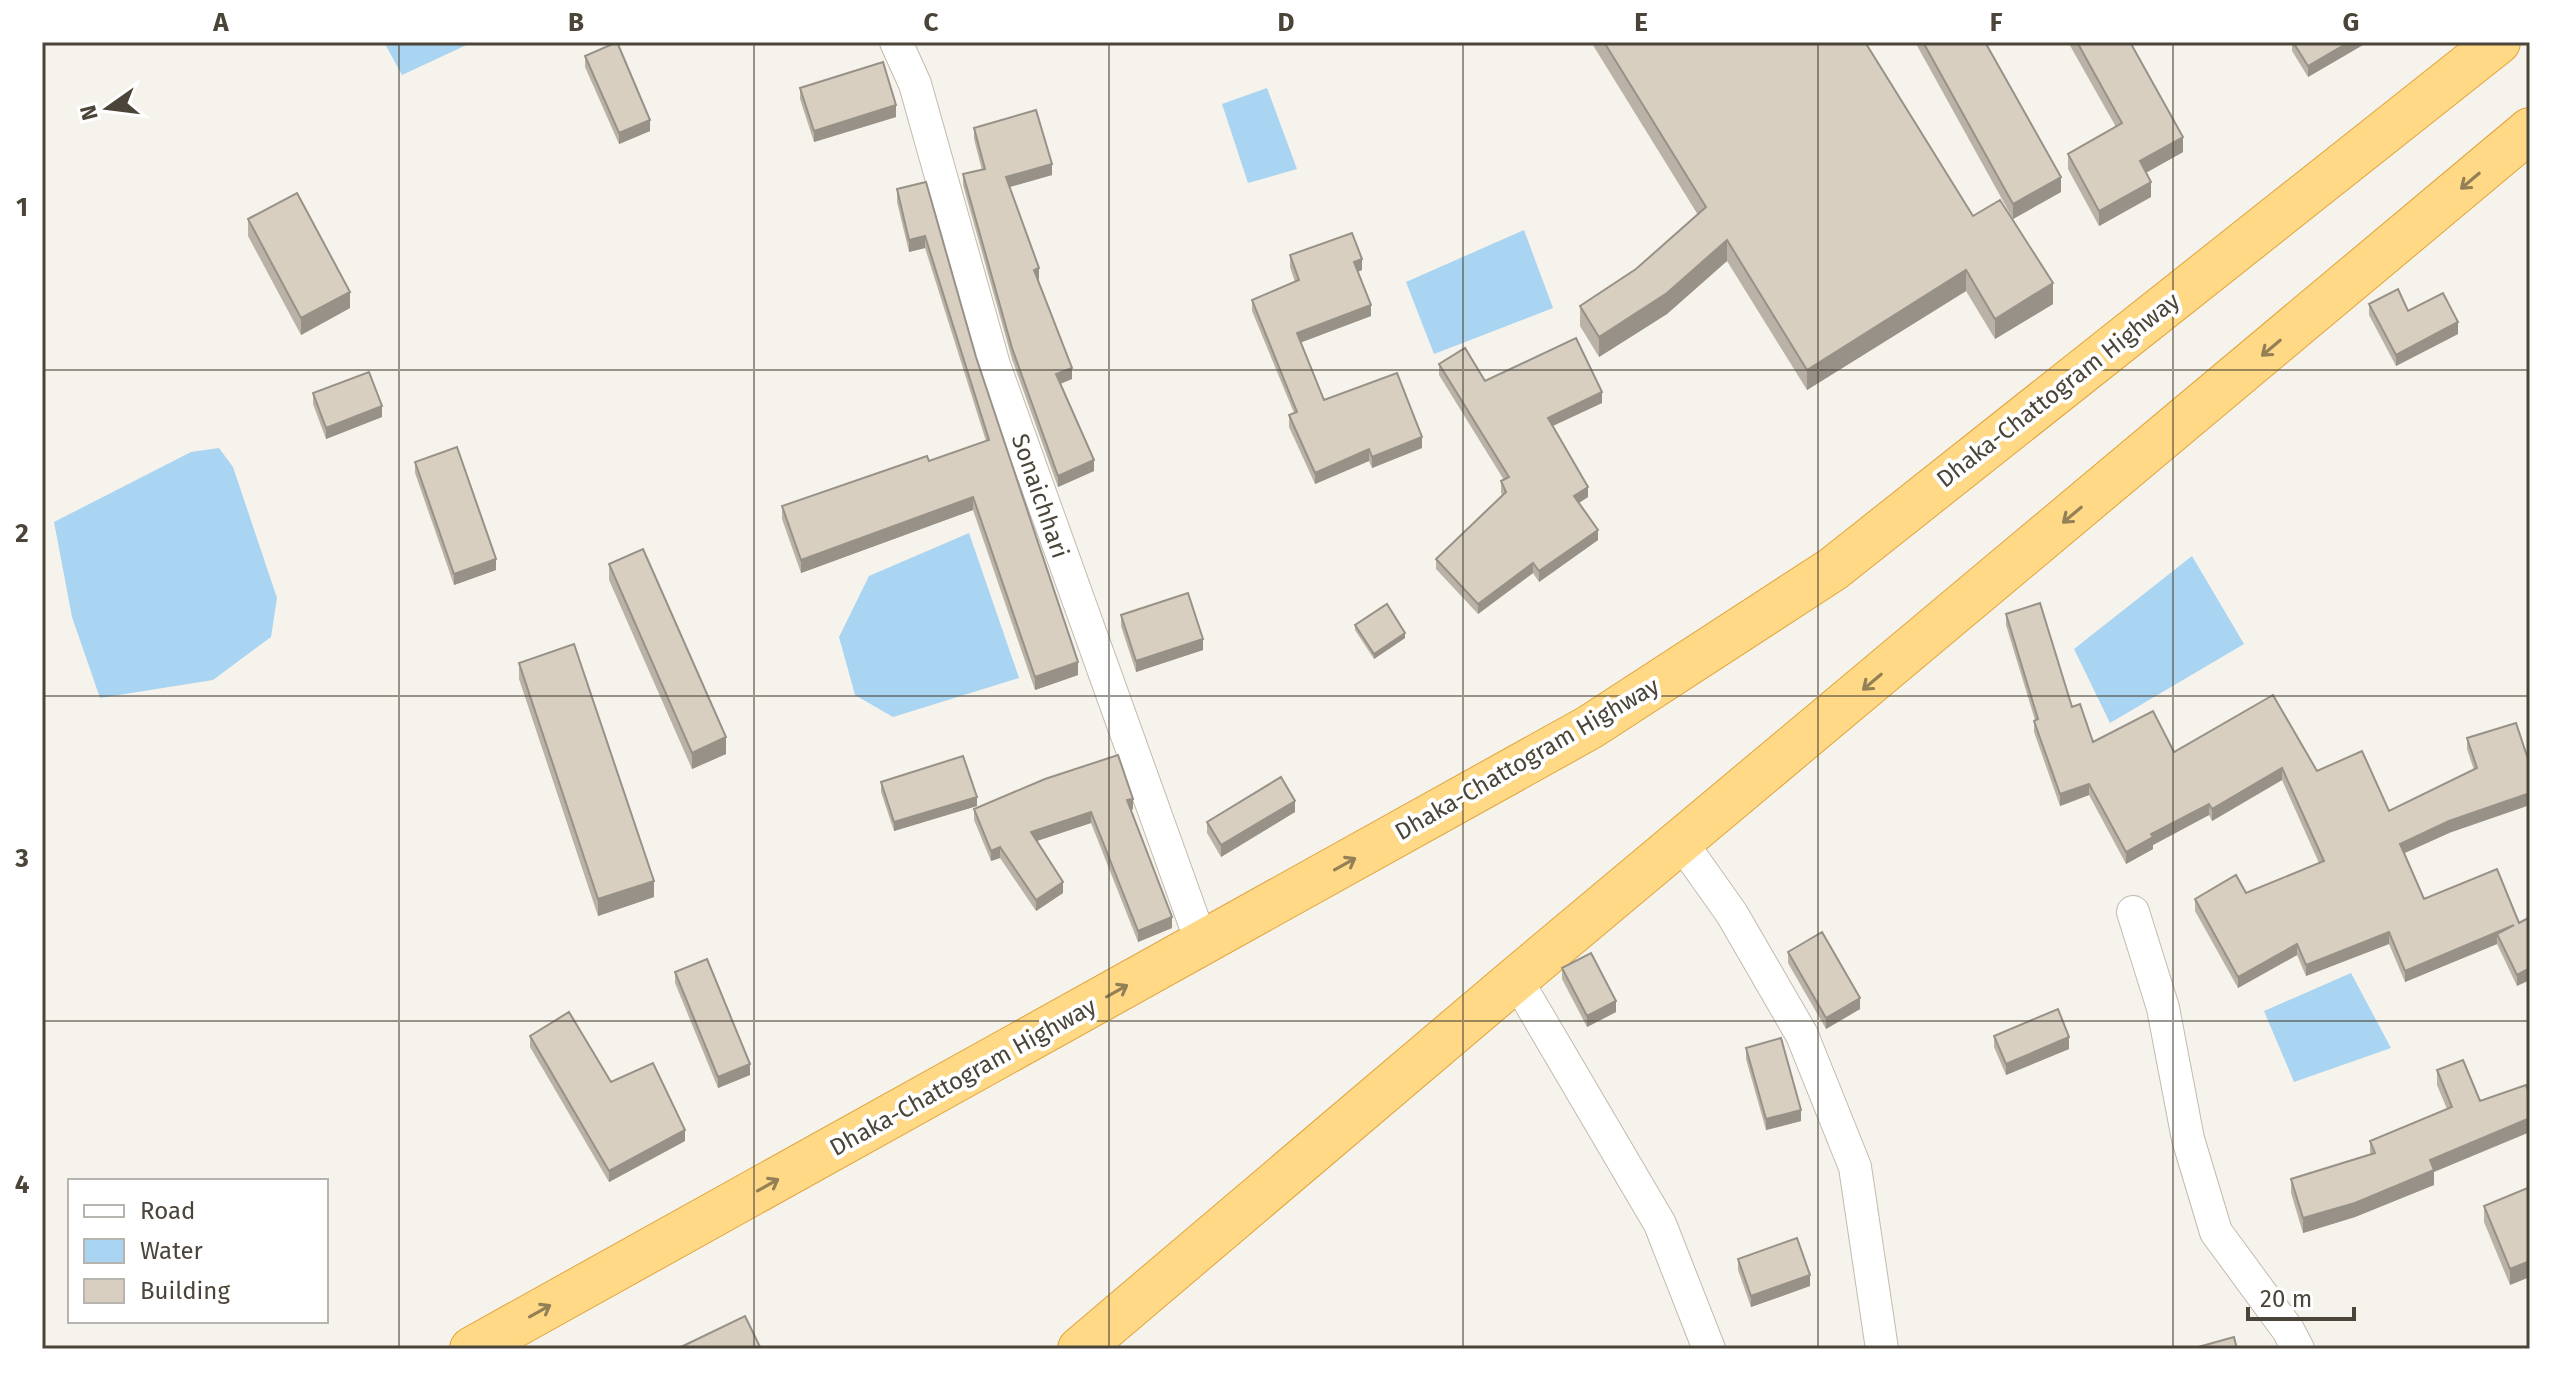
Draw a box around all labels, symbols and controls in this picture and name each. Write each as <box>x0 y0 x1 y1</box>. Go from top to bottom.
text: A <box>212 7 229 38</box>
text: B <box>568 7 584 38</box>
text: C <box>924 7 939 38</box>
text: D <box>1278 7 1295 38</box>
text: E <box>1634 7 1648 38</box>
text: F <box>1990 7 2003 38</box>
text: G <box>2343 7 2359 38</box>
north arrow <box>68 68 148 148</box>
text: N <box>74 102 104 123</box>
one-way arrow <box>2460 172 2481 190</box>
text: 1 <box>16 192 28 223</box>
street label: Dhaka-Chattogram Highway <box>1931 286 2185 493</box>
one-way arrow <box>2261 339 2282 357</box>
street label: Sonaichhari <box>1006 430 1074 562</box>
one-way arrow <box>2062 506 2082 524</box>
text: 2 <box>15 518 29 549</box>
street label: Dhaka-Chattogram Highway <box>1390 672 1664 846</box>
one-way arrow <box>1863 673 1883 691</box>
text: 3 <box>14 843 29 874</box>
one-way arrow <box>1332 856 1356 872</box>
one-way arrow <box>1105 983 1129 998</box>
street label: Dhaka-Chattogram Highway <box>825 992 1101 1162</box>
text: 4 <box>15 1169 30 1200</box>
one-way arrow <box>756 1177 779 1193</box>
legend <box>68 1179 328 1323</box>
text: Road <box>140 1197 195 1225</box>
text: Water <box>140 1237 204 1265</box>
scale bar <box>2248 1271 2354 1321</box>
text: Building <box>140 1277 230 1305</box>
text: 20 m <box>2260 1285 2312 1313</box>
one-way arrow <box>528 1303 552 1319</box>

